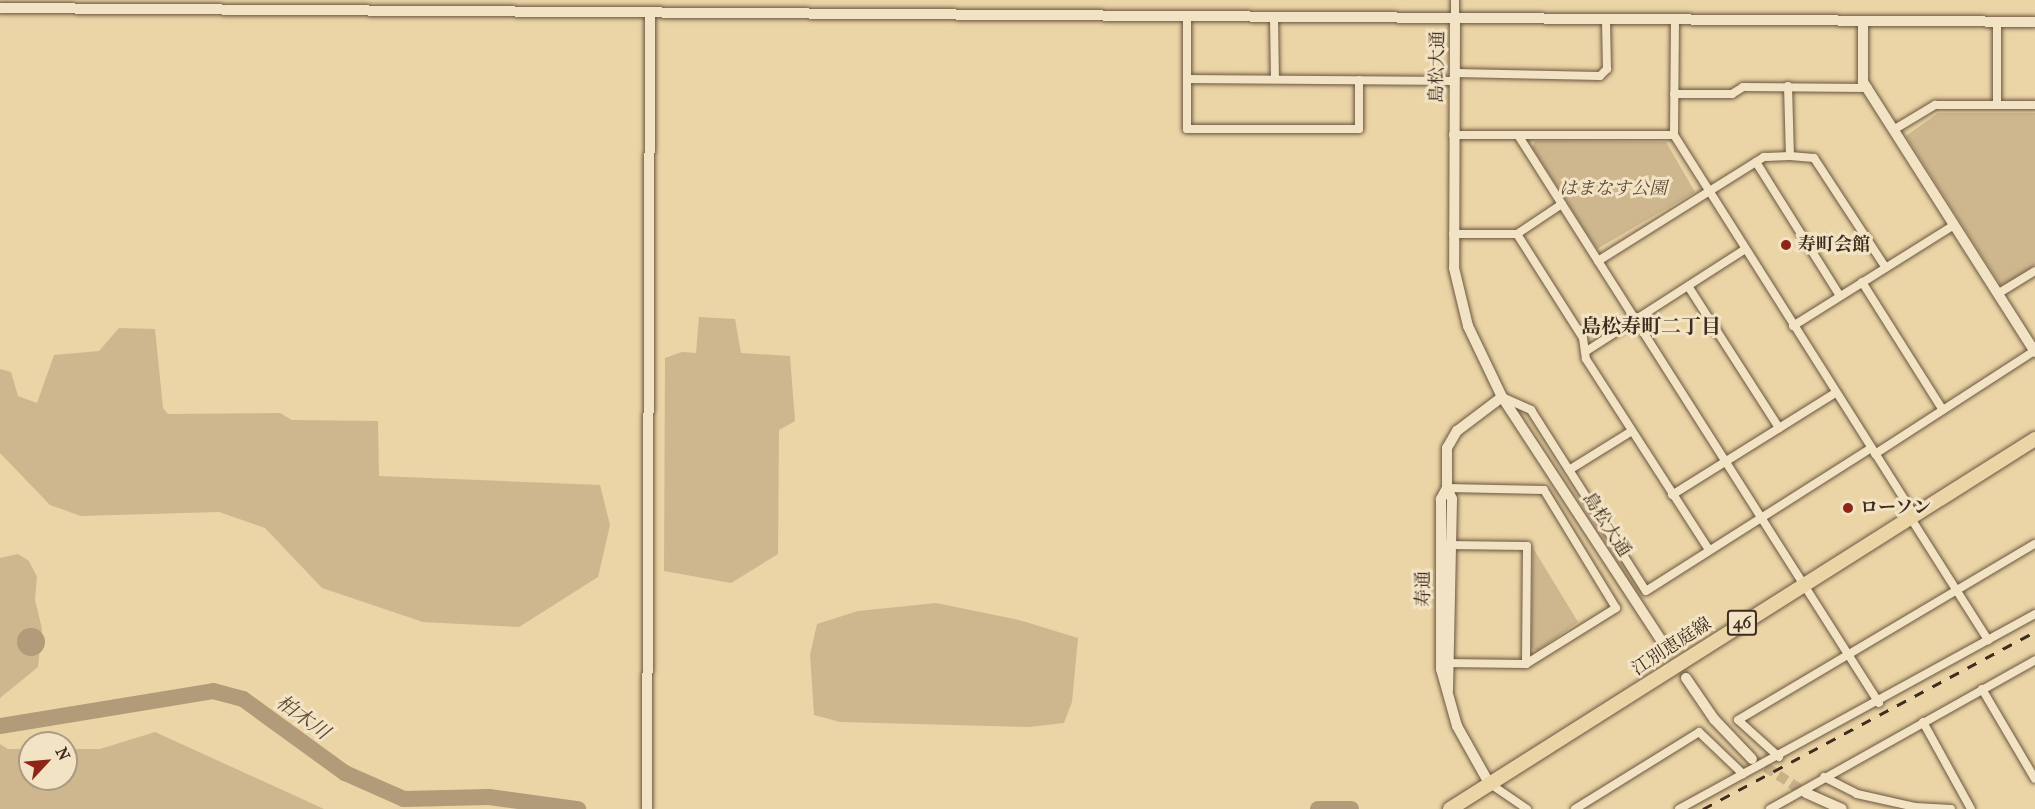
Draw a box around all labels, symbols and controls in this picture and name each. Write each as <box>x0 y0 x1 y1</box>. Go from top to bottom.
street label: 島松大通 <box>1427 31 1449 103</box>
park label: はまなす公園 <box>1559 178 1667 200</box>
place label: 寿町会館 <box>1798 234 1870 256</box>
marker: 寿町会館 <box>1779 238 1793 252</box>
district label: 島松寿町二丁目 <box>1581 314 1721 338</box>
street label: 島松大通 <box>1577 489 1635 561</box>
place label: ローソン <box>1860 497 1932 519</box>
marker: ローソン <box>1841 501 1855 515</box>
street label: 寿通 <box>1413 571 1435 607</box>
road number: 46 <box>1726 610 1758 636</box>
street label: 江別恵庭線 <box>1628 613 1716 681</box>
water label: 柏木川 <box>272 690 334 744</box>
north arrow <box>18 731 78 791</box>
text: N <box>52 744 74 763</box>

